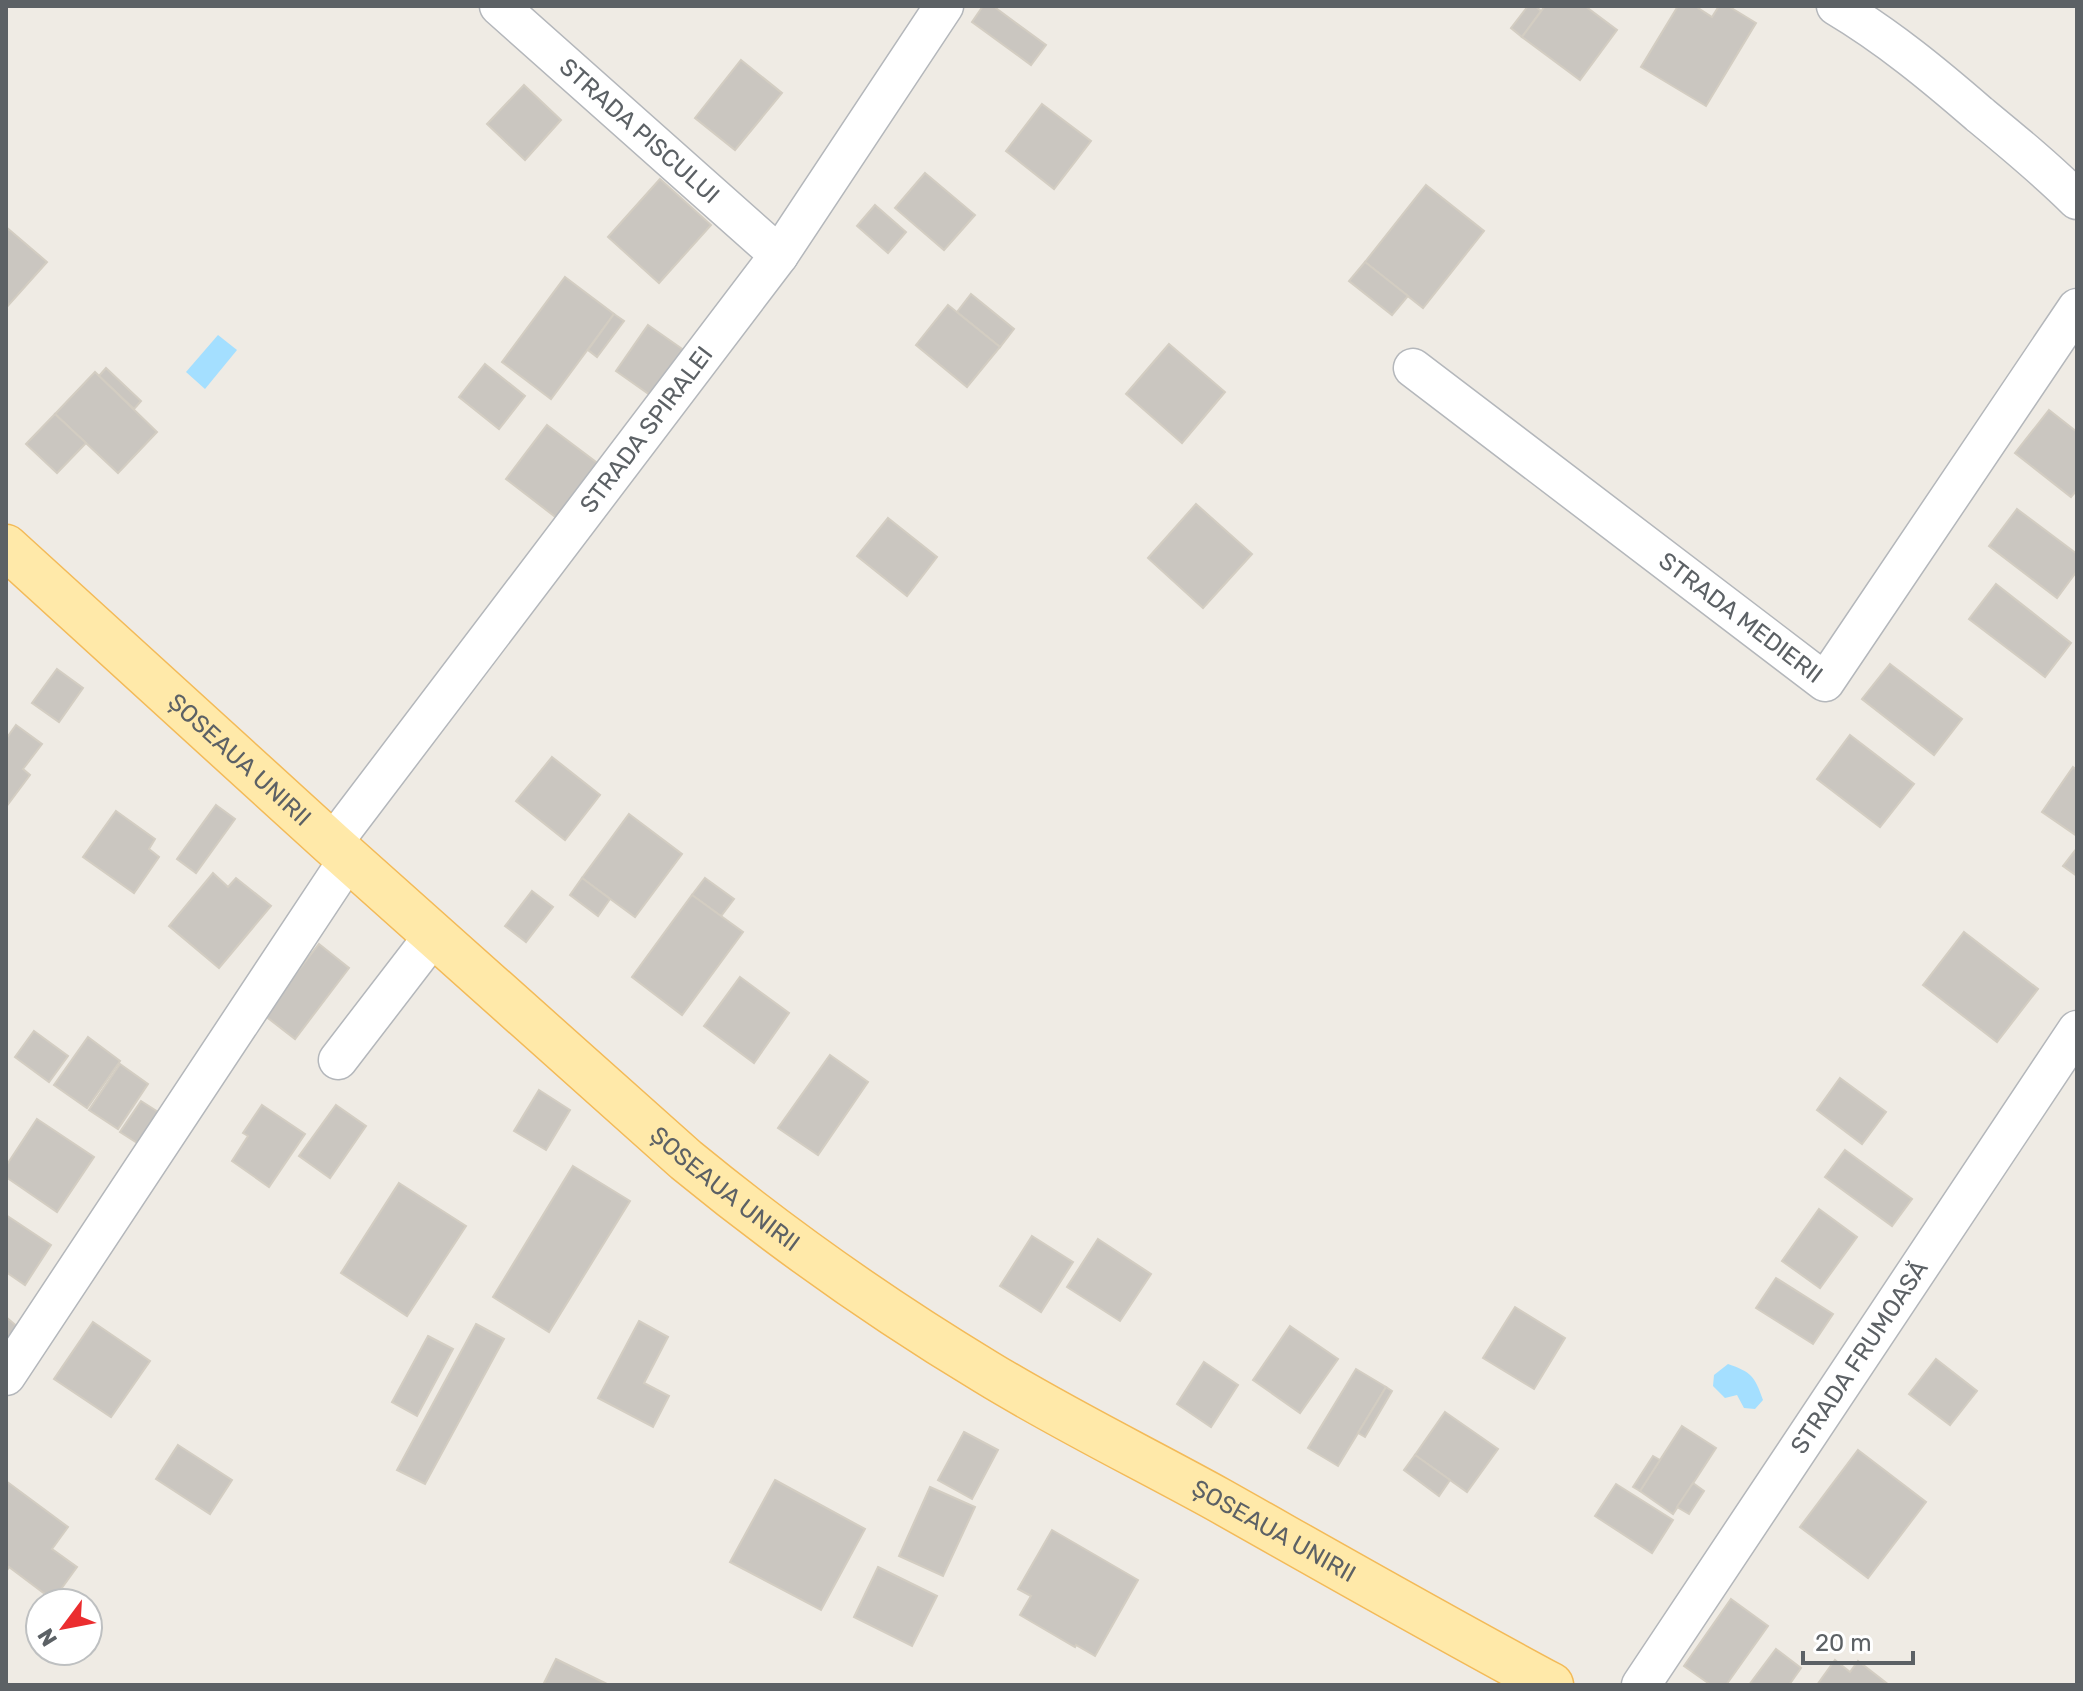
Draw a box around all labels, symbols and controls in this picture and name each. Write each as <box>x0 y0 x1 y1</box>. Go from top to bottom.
street label: STRADA PISCULUI <box>554 53 725 209</box>
street label: STRADA SPIRALEI <box>574 341 718 518</box>
street label: STRADA MEDIERII <box>1653 547 1828 689</box>
street label: ȘOSEAUA UNIRII <box>162 688 317 832</box>
street label: ȘOSEAUA UNIRII <box>644 1121 805 1257</box>
street label: STRADA FRUMOASĂ <box>1785 1255 1934 1459</box>
street label: ȘOSEAUA UNIRII <box>1187 1474 1360 1588</box>
north arrow <box>24 1587 104 1667</box>
scale bar <box>1803 1615 1913 1665</box>
text: N <box>32 1623 63 1651</box>
text: 20 m <box>1815 1629 1872 1657</box>

